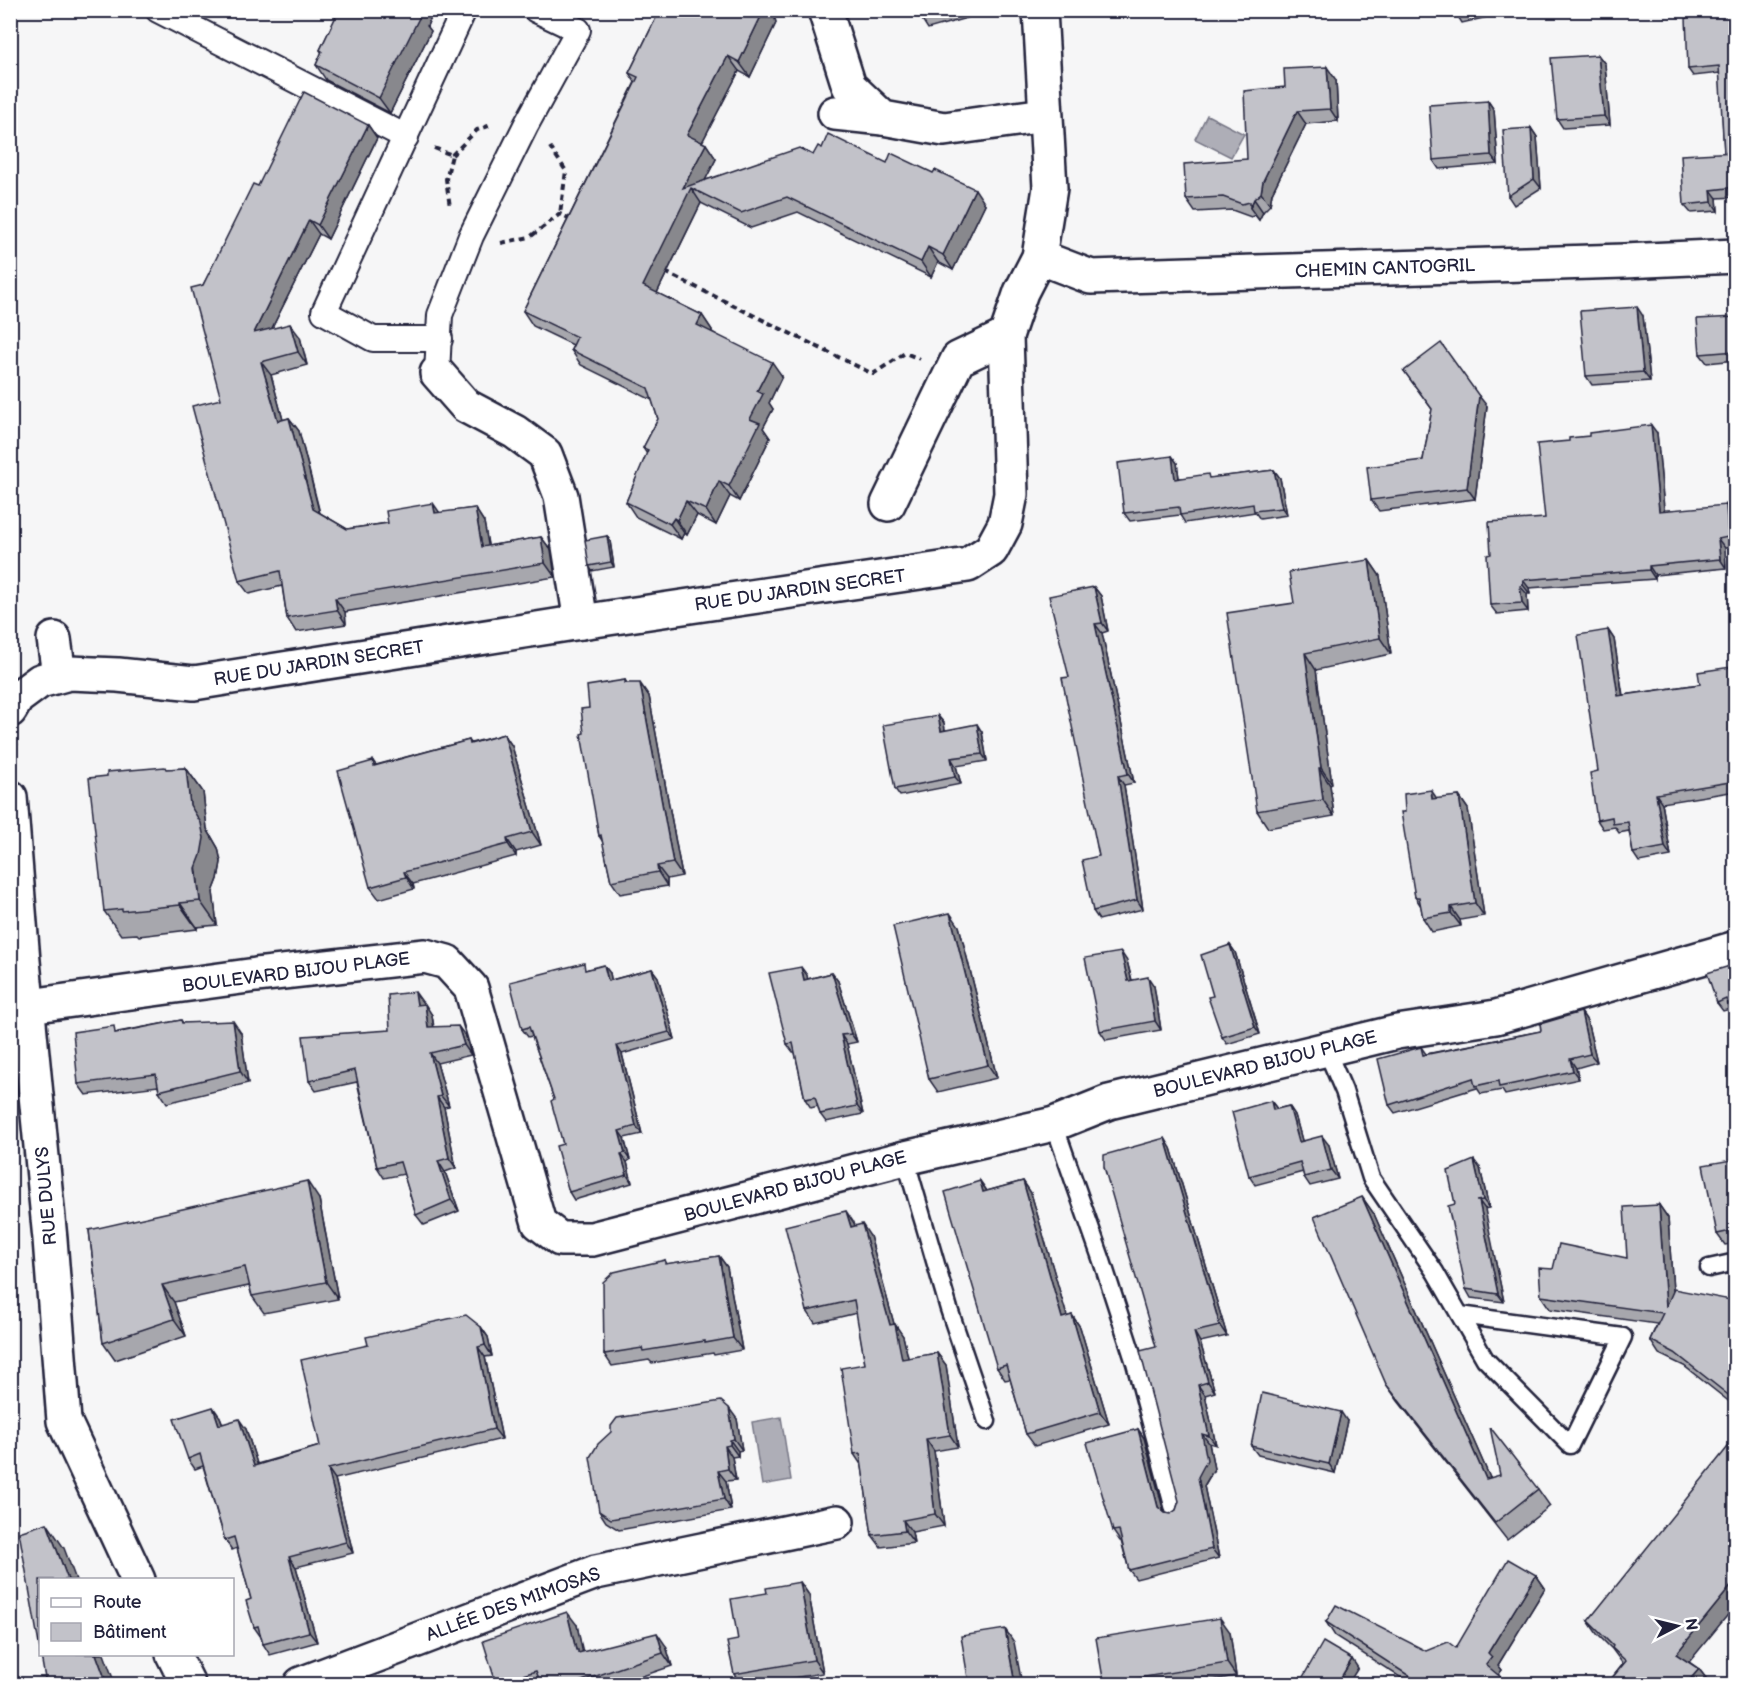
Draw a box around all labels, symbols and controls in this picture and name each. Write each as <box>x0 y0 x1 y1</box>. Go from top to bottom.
street label: CHEMIN CANTOGRIL <box>1295 255 1476 282</box>
street label: RUE DU JARDIN SECRET <box>693 565 907 616</box>
street label: RUE DU JARDIN SECRET <box>212 636 426 691</box>
street label: BOULEVARD BIJOU PLAGE <box>181 948 411 997</box>
street label: BOULEVARD BIJOU PLAGE <box>1151 1027 1379 1102</box>
street label: RUE DULYS <box>32 1146 61 1246</box>
street label: BOULEVARD BIJOU PLAGE <box>682 1147 909 1226</box>
street label: ALLÉE DES MIMOSAS <box>423 1561 603 1646</box>
legend <box>39 1578 234 1656</box>
text: Route <box>93 1592 142 1613</box>
north arrow <box>1647 1596 1707 1656</box>
text: N <box>1680 1617 1701 1631</box>
text: Bâtiment <box>93 1622 167 1643</box>

